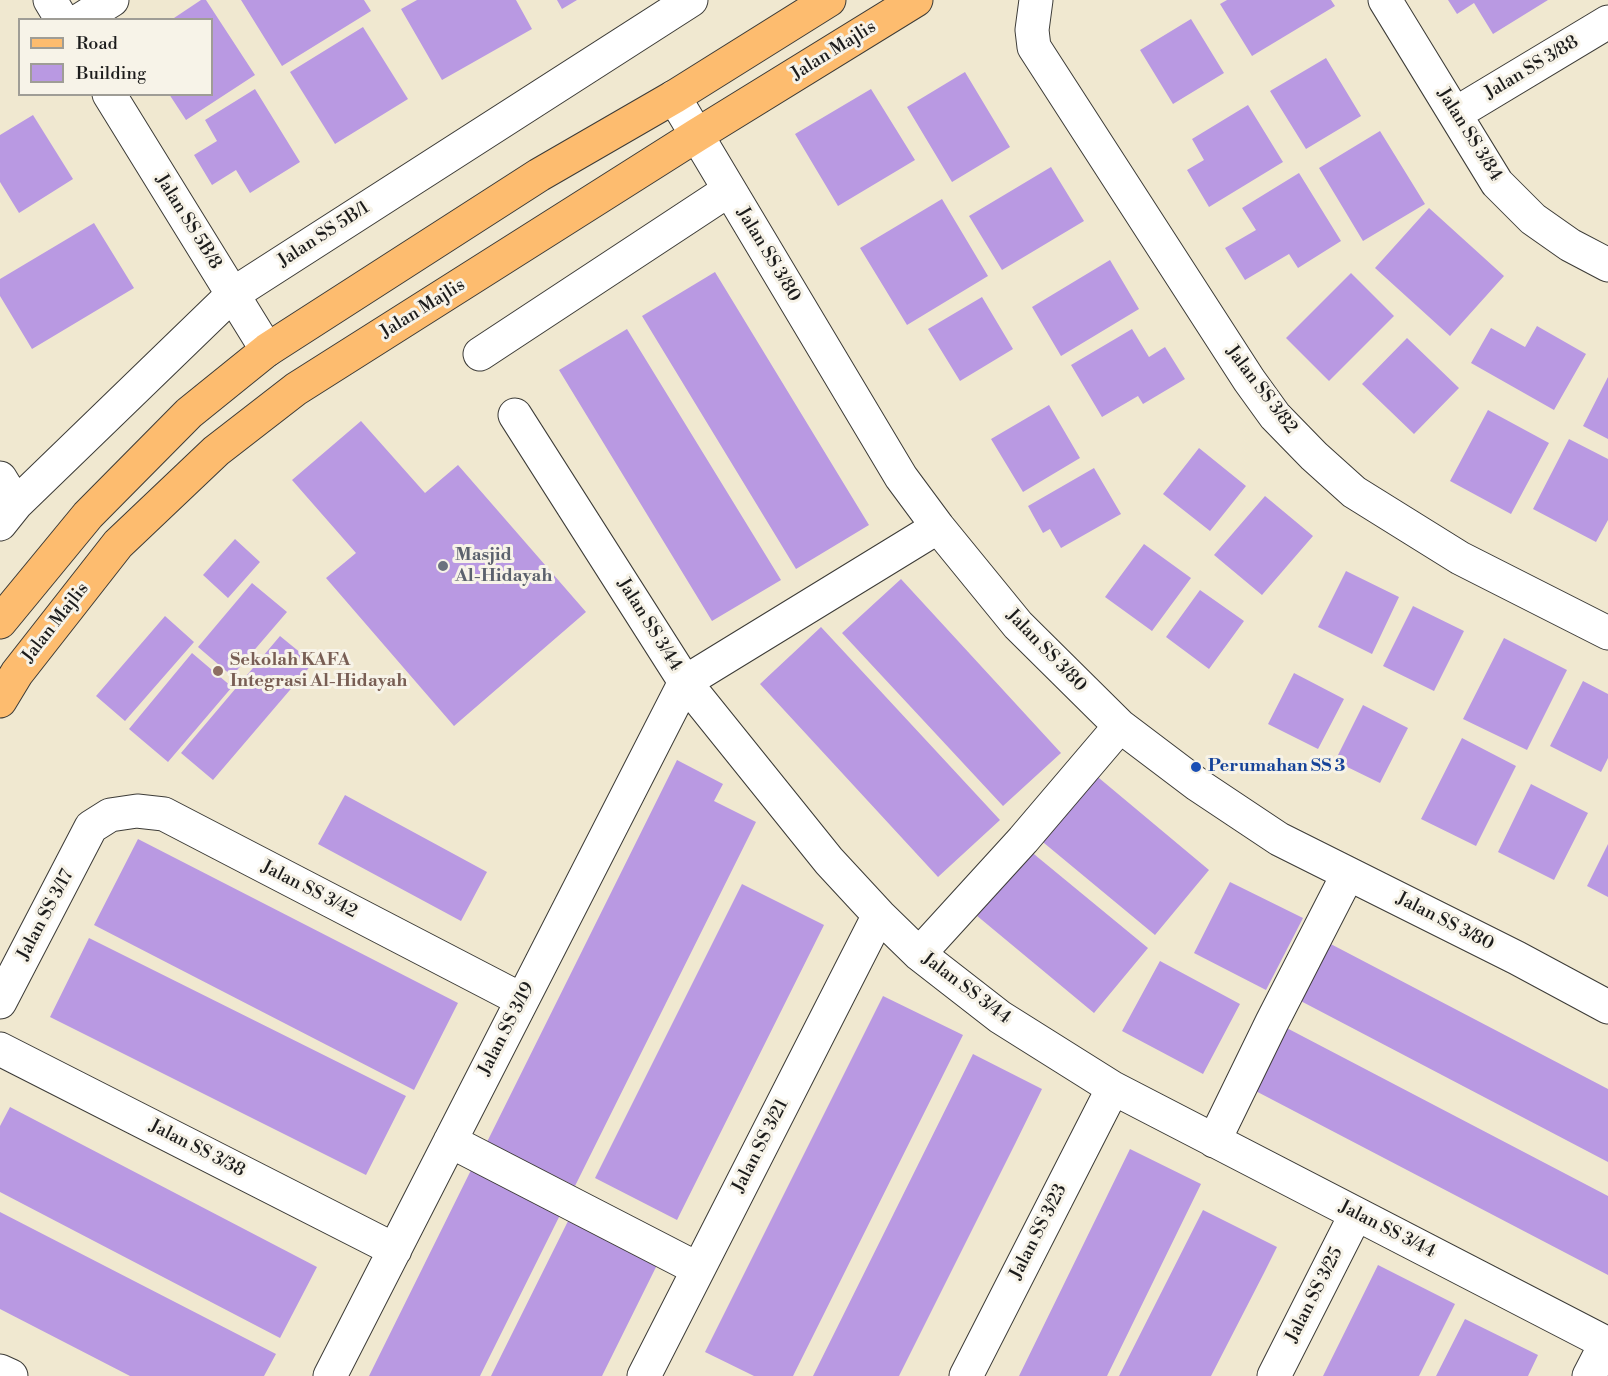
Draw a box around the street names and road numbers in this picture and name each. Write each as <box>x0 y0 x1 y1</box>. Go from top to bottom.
street label: Jalan Majlis <box>788 17 880 85</box>
street label: Jalan SS 3/88 <box>1481 32 1583 104</box>
street label: Jalan SS 3/84 <box>1432 85 1506 185</box>
street label: Jalan SS 5B/8 <box>150 171 226 273</box>
street label: Jalan SS 5B/1 <box>274 197 374 273</box>
street label: Jalan SS 3/80 <box>731 204 805 306</box>
street label: Jalan Majlis <box>377 275 469 343</box>
street label: Jalan SS 3/82 <box>1221 342 1301 438</box>
street label: Jalan SS 3/44 <box>612 575 686 675</box>
street label: Jalan Majlis <box>18 579 94 667</box>
street label: Jalan SS 3/80 <box>1001 605 1091 697</box>
street label: Jalan SS 3/42 <box>258 857 360 923</box>
street label: Jalan SS 3/17 <box>13 866 79 964</box>
street label: Jalan SS 3/80 <box>1393 888 1497 956</box>
street label: Jalan SS 3/44 <box>917 949 1015 1029</box>
street label: Jalan SS 3/19 <box>474 979 540 1079</box>
street label: Jalan SS 3/21 <box>728 1096 794 1196</box>
street label: Jalan SS 3/38 <box>146 1116 248 1182</box>
street label: Jalan SS 3/23 <box>1006 1181 1072 1283</box>
street label: Jalan SS 3/44 <box>1335 1196 1439 1264</box>
street label: Jalan SS 3/25 <box>1282 1244 1348 1346</box>

